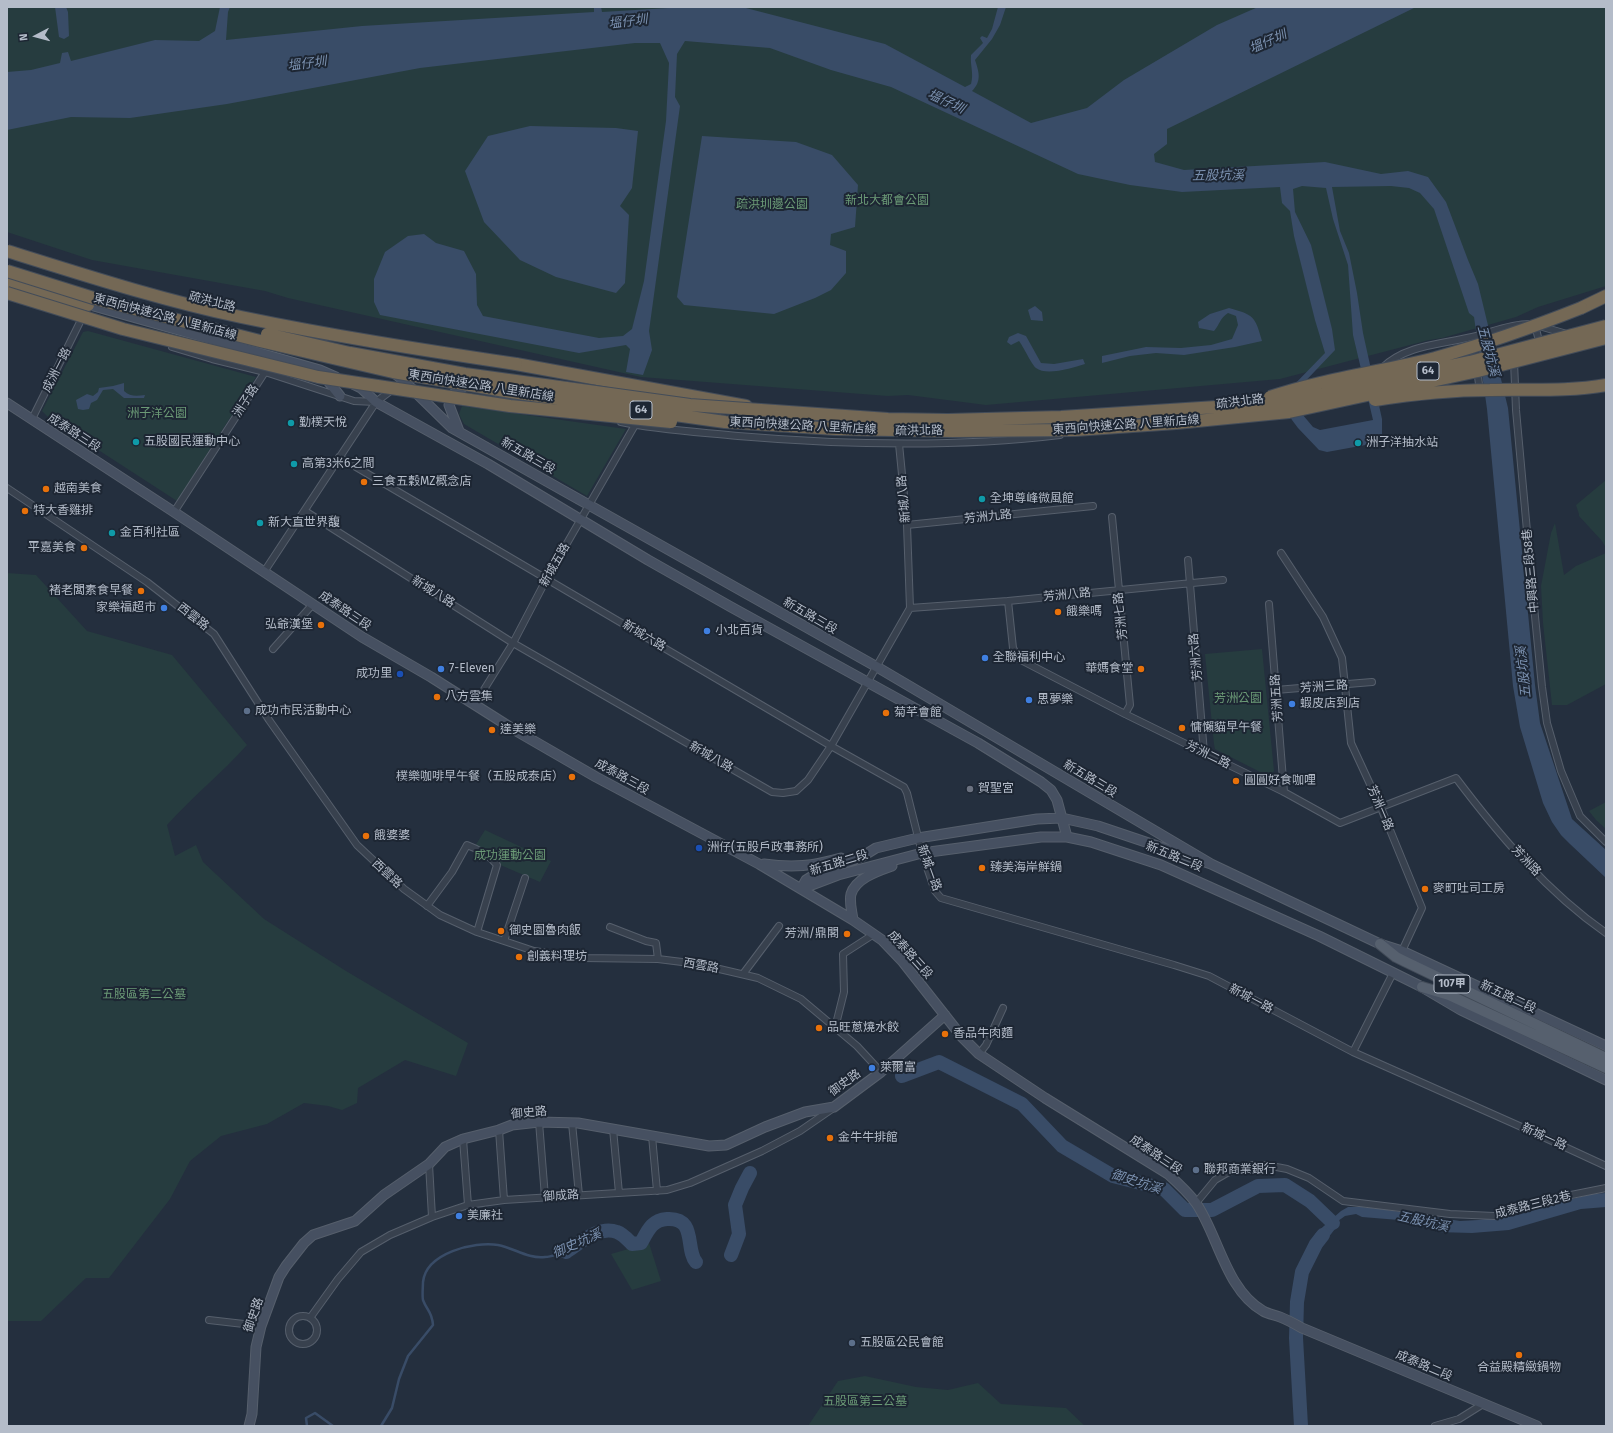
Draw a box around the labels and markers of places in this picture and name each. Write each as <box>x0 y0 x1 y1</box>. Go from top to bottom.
place label: 勤樸天悅 <box>299 416 347 430</box>
marker: 勤樸天悅 <box>286 418 296 428</box>
place label: 五股國民運動中心 <box>144 435 240 449</box>
place label: 洲子洋抽水站 <box>1366 436 1438 450</box>
marker: 五股國民運動中心 <box>131 437 141 447</box>
marker: 洲子洋抽水站 <box>1353 438 1363 448</box>
place label: 高第3米6之間 <box>302 457 374 471</box>
marker: 高第3米6之間 <box>289 459 299 469</box>
place label: 三食五穀MZ概念店 <box>372 475 472 489</box>
marker: 三食五穀MZ概念店 <box>359 477 369 487</box>
place label: 越南美食 <box>54 482 102 496</box>
marker: 越南美食 <box>41 484 51 494</box>
place label: 全坤尊峰微風館 <box>990 492 1074 506</box>
marker: 全坤尊峰微風館 <box>977 494 987 504</box>
place label: 特大香雞排 <box>33 504 93 518</box>
marker: 特大香雞排 <box>20 506 30 516</box>
place label: 新大直世界馥 <box>268 516 340 530</box>
marker: 新大直世界馥 <box>255 518 265 528</box>
place label: 金百利社區 <box>120 526 180 540</box>
marker: 金百利社區 <box>107 528 117 538</box>
place label: 平嘉美食 <box>28 541 76 555</box>
marker: 平嘉美食 <box>79 543 89 553</box>
place label: 褚老闆素食早餐 <box>49 584 133 598</box>
marker: 褚老闆素食早餐 <box>136 586 146 596</box>
place label: 家樂福超市 <box>96 601 156 615</box>
marker: 家樂福超市 <box>159 603 169 613</box>
place label: 餓樂嗎 <box>1066 605 1102 619</box>
marker: 餓樂嗎 <box>1053 607 1063 617</box>
place label: 弘爺漢堡 <box>265 618 313 632</box>
marker: 弘爺漢堡 <box>316 620 326 630</box>
place label: 小北百貨 <box>715 624 763 638</box>
marker: 小北百貨 <box>702 626 712 636</box>
place label: 全聯福利中心 <box>993 651 1065 665</box>
marker: 全聯福利中心 <box>980 653 990 663</box>
place label: 7-Eleven <box>449 662 495 676</box>
place label: 華媽食堂 <box>1085 662 1133 676</box>
marker: 7-Eleven <box>436 664 446 674</box>
marker: 華媽食堂 <box>1136 664 1146 674</box>
place label: 成功里 <box>356 667 392 681</box>
marker: 成功里 <box>395 669 405 679</box>
place label: 八方雲集 <box>445 690 493 704</box>
marker: 八方雲集 <box>432 692 442 702</box>
place label: 思夢樂 <box>1037 693 1073 707</box>
marker: 思夢樂 <box>1024 695 1034 705</box>
place label: 蝦皮店到店 <box>1300 697 1360 711</box>
marker: 蝦皮店到店 <box>1287 699 1297 709</box>
place label: 成功市民活動中心 <box>255 704 351 718</box>
marker: 成功市民活動中心 <box>242 706 252 716</box>
place label: 菊芊會館 <box>894 706 942 720</box>
marker: 菊芊會館 <box>881 708 891 718</box>
place label: 慵懶貓早午餐 <box>1190 721 1262 735</box>
place label: 達美樂 <box>500 723 536 737</box>
marker: 慵懶貓早午餐 <box>1177 723 1187 733</box>
marker: 達美樂 <box>487 725 497 735</box>
place label: 樸樂咖啡早午餐（五股成泰店） <box>396 770 564 784</box>
marker: 樸樂咖啡早午餐（五股成泰店） <box>567 772 577 782</box>
place label: 圓圓好食咖哩 <box>1244 774 1316 788</box>
marker: 圓圓好食咖哩 <box>1231 776 1241 786</box>
place label: 賀聖宮 <box>978 782 1014 796</box>
marker: 賀聖宮 <box>965 784 975 794</box>
place label: 餓婆婆 <box>374 829 410 843</box>
marker: 餓婆婆 <box>361 831 371 841</box>
place label: 洲仔(五股戶政事務所) <box>707 841 823 855</box>
marker: 洲仔(五股戶政事務所) <box>694 843 704 853</box>
place label: 臻美海岸鮮鍋 <box>990 861 1062 875</box>
marker: 臻美海岸鮮鍋 <box>977 863 987 873</box>
place label: 麥町吐司工房 <box>1433 882 1505 896</box>
marker: 麥町吐司工房 <box>1420 884 1430 894</box>
place label: 御史園魯肉飯 <box>509 924 581 938</box>
marker: 御史園魯肉飯 <box>496 926 506 936</box>
place label: 芳洲/鼎閣 <box>785 927 839 941</box>
marker: 芳洲/鼎閣 <box>842 929 852 939</box>
place label: 創義料理坊 <box>527 950 587 964</box>
marker: 創義料理坊 <box>514 952 524 962</box>
place label: 品旺蔥燒水餃 <box>827 1021 899 1035</box>
marker: 品旺蔥燒水餃 <box>814 1023 824 1033</box>
place label: 香品牛肉麵 <box>953 1027 1013 1041</box>
marker: 香品牛肉麵 <box>940 1029 950 1039</box>
place label: 萊爾富 <box>880 1061 916 1075</box>
marker: 萊爾富 <box>867 1063 877 1073</box>
place label: 金牛牛排館 <box>838 1131 898 1145</box>
marker: 金牛牛排館 <box>825 1133 835 1143</box>
place label: 聯邦商業銀行 <box>1204 1163 1276 1177</box>
marker: 聯邦商業銀行 <box>1191 1165 1201 1175</box>
place label: 美廉社 <box>467 1209 503 1223</box>
marker: 美廉社 <box>454 1211 464 1221</box>
place label: 五股區公民會館 <box>860 1336 944 1350</box>
marker: 五股區公民會館 <box>847 1338 857 1348</box>
marker: 合益殿精緻鍋物 <box>1514 1350 1524 1360</box>
place label: 合益殿精緻鍋物 <box>1477 1361 1561 1375</box>

